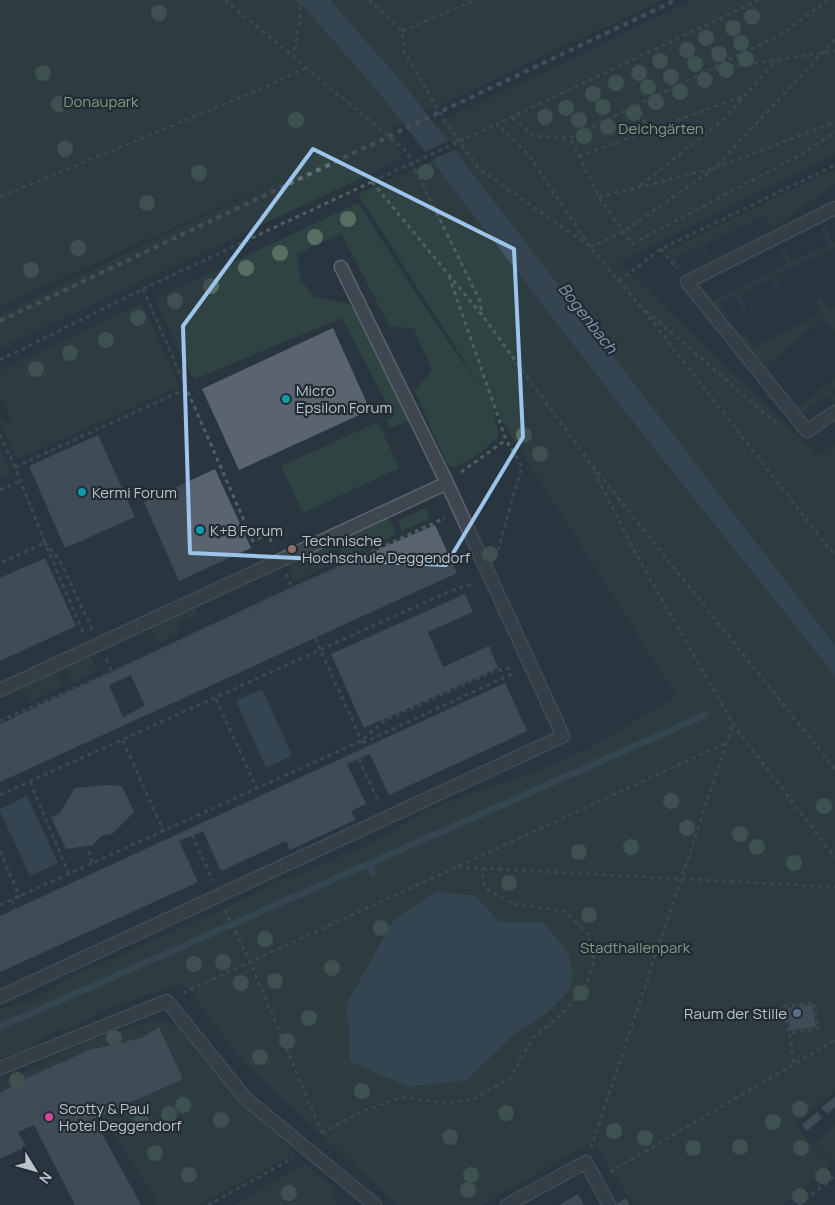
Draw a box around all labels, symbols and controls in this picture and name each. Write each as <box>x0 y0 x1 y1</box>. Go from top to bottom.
park label: Donaupark <box>63 91 139 112</box>
park label: Deichgärten <box>618 118 704 139</box>
water label: Bogenbach <box>553 278 623 358</box>
place label: Micro Epsilon Forum <box>296 380 392 418</box>
marker: Micro Epsilon Forum <box>280 393 292 405</box>
place label: Kermi Forum <box>92 482 177 503</box>
marker: Kermi Forum <box>76 486 88 498</box>
place label: K+B Forum <box>210 520 283 541</box>
marker: K+B Forum <box>194 524 206 536</box>
place label: Technische Hochschule Deggendorf <box>302 530 471 568</box>
marker: Technische Hochschule Deggendorf <box>286 543 298 555</box>
park label: Stadthallenpark <box>580 937 691 958</box>
place label: Raum der Stille <box>684 1003 787 1024</box>
marker: Raum der Stille <box>791 1007 803 1019</box>
place label: Scotty & Paul Hotel Deggendorf <box>59 1098 182 1136</box>
marker: Scotty & Paul Hotel Deggendorf <box>43 1111 55 1123</box>
north arrow <box>10 1145 60 1195</box>
text: N <box>35 1168 56 1188</box>

